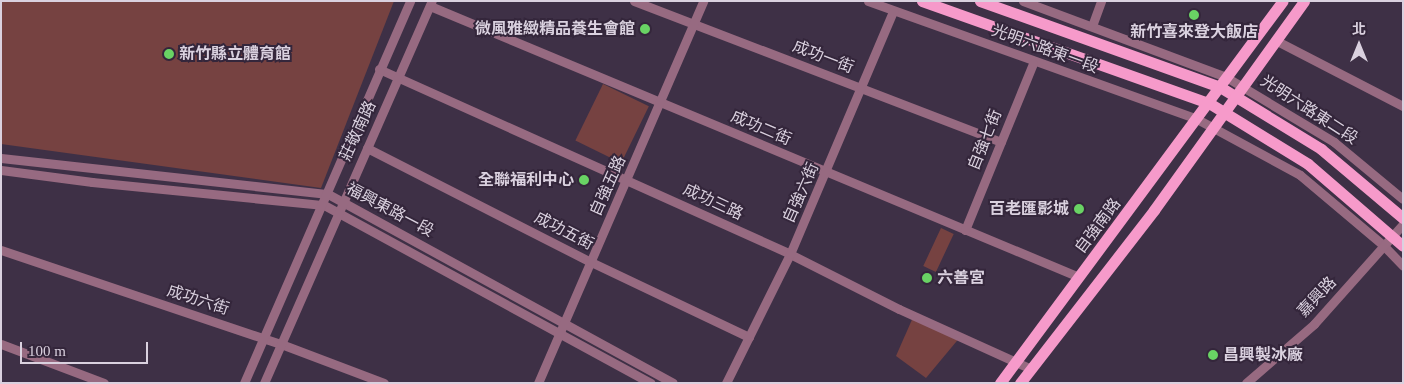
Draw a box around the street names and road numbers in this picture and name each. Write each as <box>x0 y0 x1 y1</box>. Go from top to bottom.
street label: 光明六路東一段 <box>989 21 1101 77</box>
street label: 成功一街 <box>790 37 856 77</box>
street label: 光明六路東二段 <box>1257 71 1361 149</box>
street label: 莊敬南路 <box>336 98 380 164</box>
street label: 成功二街 <box>728 107 794 149</box>
street label: 自強七街 <box>964 107 1006 173</box>
street label: 自強五路 <box>586 153 630 219</box>
street label: 自強六街 <box>779 160 823 226</box>
street label: 福興東路一段 <box>343 179 437 241</box>
street label: 成功三路 <box>680 180 746 224</box>
street label: 自強南路 <box>1071 195 1125 257</box>
street label: 成功五街 <box>531 208 597 254</box>
street label: 嘉興路 <box>1294 273 1340 321</box>
street label: 成功六街 <box>165 281 231 319</box>

